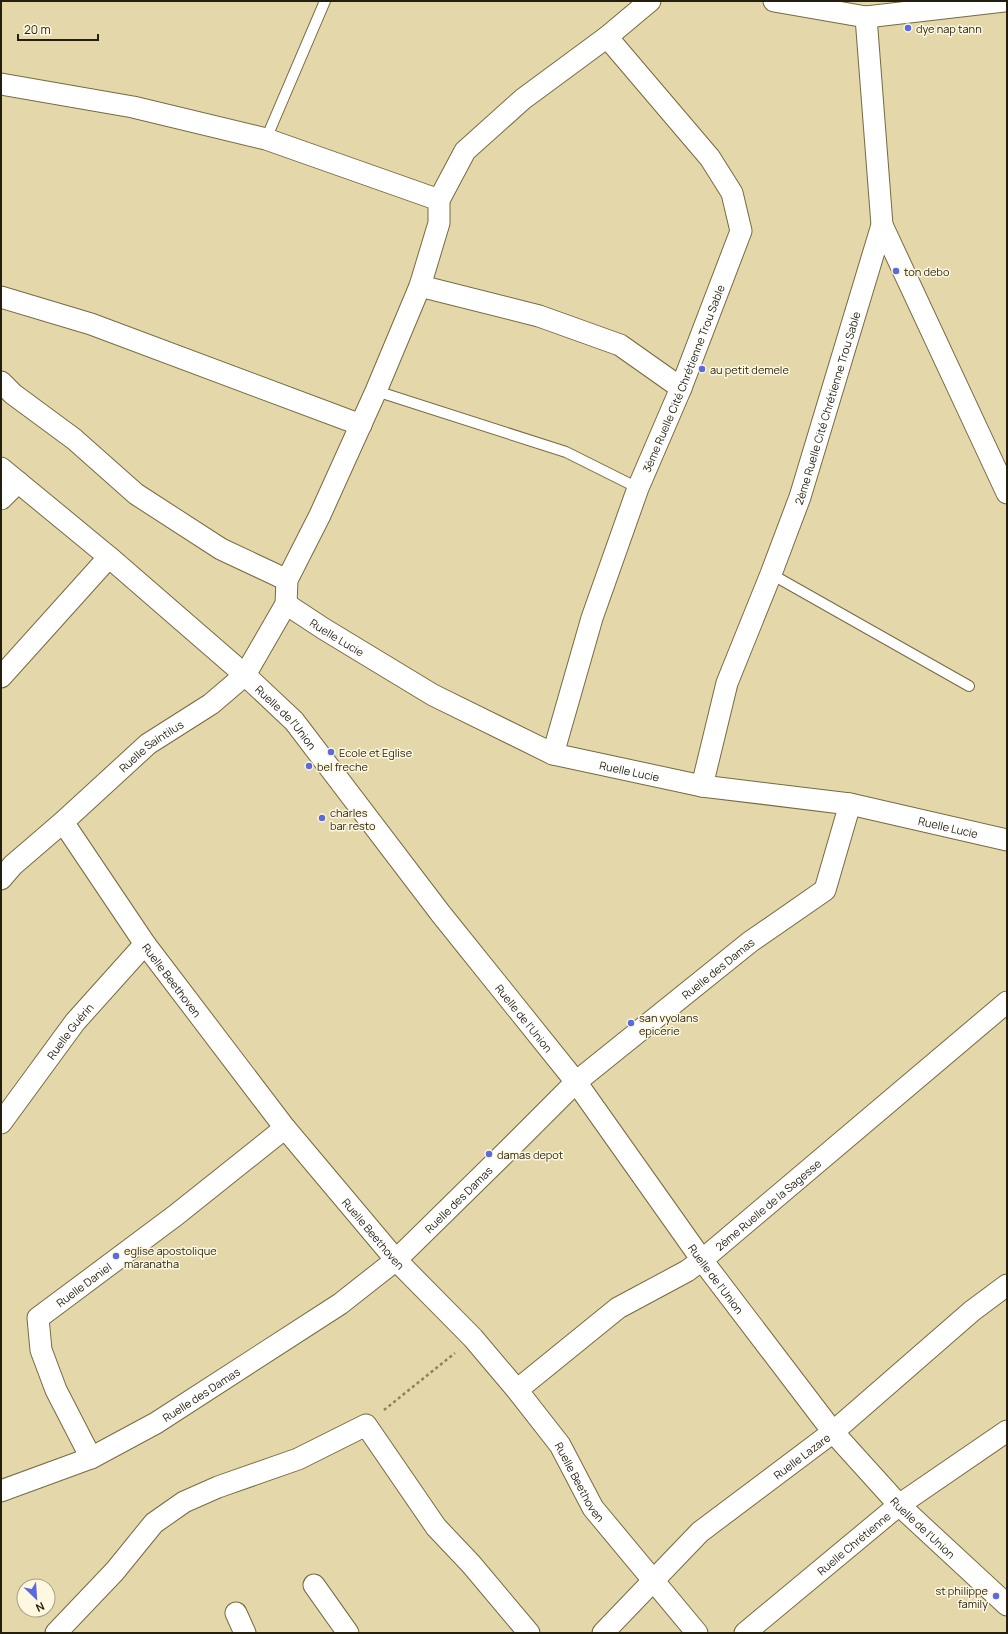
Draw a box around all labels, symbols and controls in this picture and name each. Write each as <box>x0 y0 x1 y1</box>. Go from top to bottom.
scale bar <box>18 16 98 42</box>
text: 20 m <box>24 21 51 38</box>
place label: dye nap tann <box>916 21 982 36</box>
marker: dye nap tann <box>903 23 913 33</box>
place label: ton debo <box>904 264 950 279</box>
marker: ton debo <box>891 266 901 276</box>
street label: 3ème Ruelle Cité Chrétienne Trou Sable <box>638 282 728 474</box>
street label: 2ème Ruelle Cité Chrétienne Trou Sable <box>790 309 863 507</box>
place label: au petit demele <box>710 362 789 377</box>
marker: au petit demele <box>697 364 707 374</box>
street label: Ruelle Lucie <box>307 615 368 659</box>
street label: Ruelle de l'Union <box>252 681 320 752</box>
street label: Ruelle Saintilus <box>115 716 186 775</box>
place label: Ecole et Eglise <box>339 745 413 760</box>
marker: Ecole et Eglise <box>326 747 336 757</box>
street label: Ruelle Lucie <box>598 757 661 784</box>
place label: bel freche <box>317 759 369 774</box>
marker: bel freche <box>304 761 314 771</box>
place label: charles bar resto <box>330 805 376 833</box>
street label: Ruelle Lucie <box>917 812 980 841</box>
marker: charles bar resto <box>317 813 327 823</box>
street label: Ruelle des Damas <box>678 934 757 1002</box>
street label: Ruelle Beethoven <box>139 940 205 1020</box>
street label: Ruelle de l'Union <box>492 981 556 1055</box>
street label: Ruelle Guérin <box>43 999 96 1062</box>
place label: san vyolans epicerie <box>639 1010 698 1038</box>
marker: san vyolans epicerie <box>626 1018 636 1028</box>
place label: damas depot <box>497 1147 563 1162</box>
marker: damas depot <box>484 1149 494 1159</box>
street label: 2ème Ruelle de la Sagesse <box>712 1155 824 1254</box>
street label: Ruelle des Damas <box>421 1162 495 1236</box>
street label: Ruelle Beethoven <box>339 1195 408 1272</box>
street label: Ruelle de l'Union <box>685 1241 748 1316</box>
place label: eglise apostolique maranatha <box>124 1243 217 1271</box>
marker: eglise apostolique maranatha <box>111 1251 121 1261</box>
street label: Ruelle Daniel <box>53 1259 114 1310</box>
street label: Ruelle des Damas <box>159 1363 243 1425</box>
street label: Ruelle Lazare <box>770 1429 833 1482</box>
street label: Ruelle Beethoven <box>552 1439 608 1524</box>
street label: Ruelle de l'Union <box>888 1493 959 1561</box>
street label: Ruelle Chrétienne <box>814 1508 894 1578</box>
north arrow <box>16 1578 56 1618</box>
place label: st philippe family <box>935 1583 989 1611</box>
marker: st philippe family <box>991 1591 1001 1601</box>
text: N <box>34 1599 47 1616</box>

